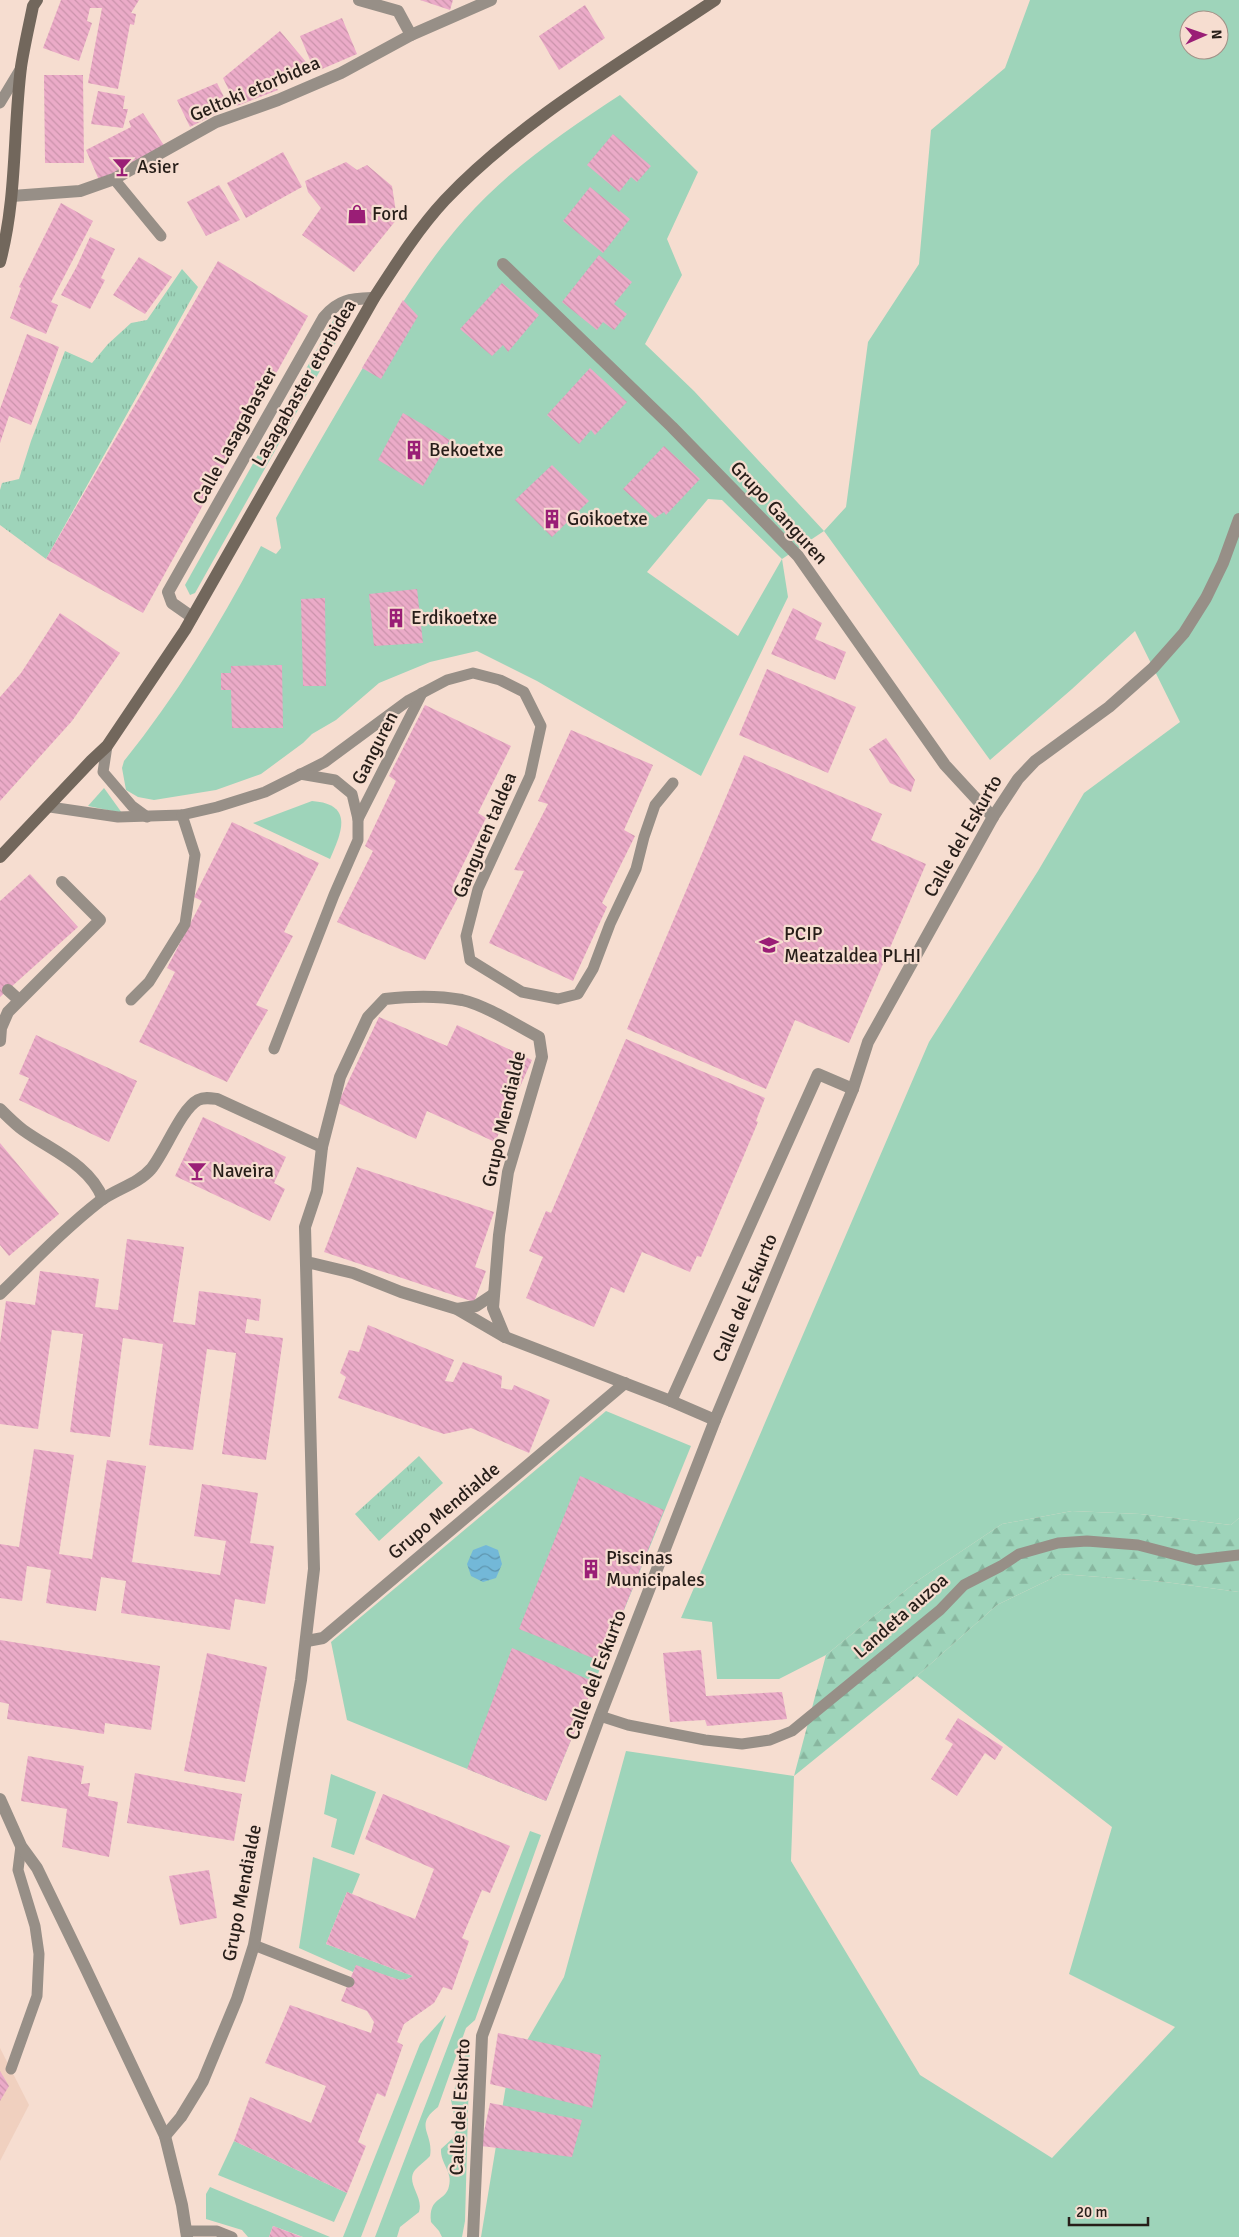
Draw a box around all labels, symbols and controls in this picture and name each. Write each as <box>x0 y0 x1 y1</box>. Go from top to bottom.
north arrow <box>1179 10 1229 60</box>
text: N <box>1208 29 1225 40</box>
street label: Geltoki etorbidea <box>186 51 324 127</box>
place label: Asier <box>137 155 179 179</box>
bar icon: Asier <box>111 156 133 178</box>
place label: Ford <box>372 202 408 226</box>
shop icon: Ford <box>346 203 368 225</box>
street label: Lasagabaster etorbidea <box>246 295 362 471</box>
street label: Calle Lasagabaster <box>187 363 283 509</box>
place label: Bekoetxe <box>429 438 503 462</box>
building icon: Bekoetxe <box>403 439 425 461</box>
street label: Grupo Ganguren <box>725 456 833 570</box>
place label: Goikoetxe <box>567 507 648 531</box>
building icon: Goikoetxe <box>541 508 563 530</box>
place label: Erdikoetxe <box>411 606 497 630</box>
building icon: Erdikoetxe <box>385 607 407 629</box>
street label: Ganguren <box>346 707 404 789</box>
street label: Ganguren taldea <box>448 769 522 901</box>
street label: Calle del Eskurto <box>918 771 1008 901</box>
place label: PCIP Meatzaldea PLHI <box>784 922 921 968</box>
school or university icon: PCIP Meatzaldea PLHI <box>758 934 780 956</box>
street label: Grupo Mendialde <box>477 1049 531 1189</box>
place label: Naveira <box>212 1159 274 1183</box>
bar icon: Naveira <box>186 1160 208 1182</box>
street label: Calle del Eskurto <box>707 1230 783 1366</box>
street label: Grupo Mendialde <box>383 1457 505 1565</box>
place label: Piscinas Municipales <box>606 1546 704 1592</box>
building icon: Piscinas Municipales <box>580 1558 602 1580</box>
street label: Landeta auzoa <box>849 1568 953 1664</box>
street label: Calle del Eskurto <box>560 1607 632 1743</box>
street label: Grupo Mendialde <box>217 1823 267 1963</box>
street label: Calle del Eskurto <box>444 2038 476 2176</box>
scale bar <box>1069 2194 1148 2226</box>
text: 20 m <box>1076 2203 1107 2221</box>

